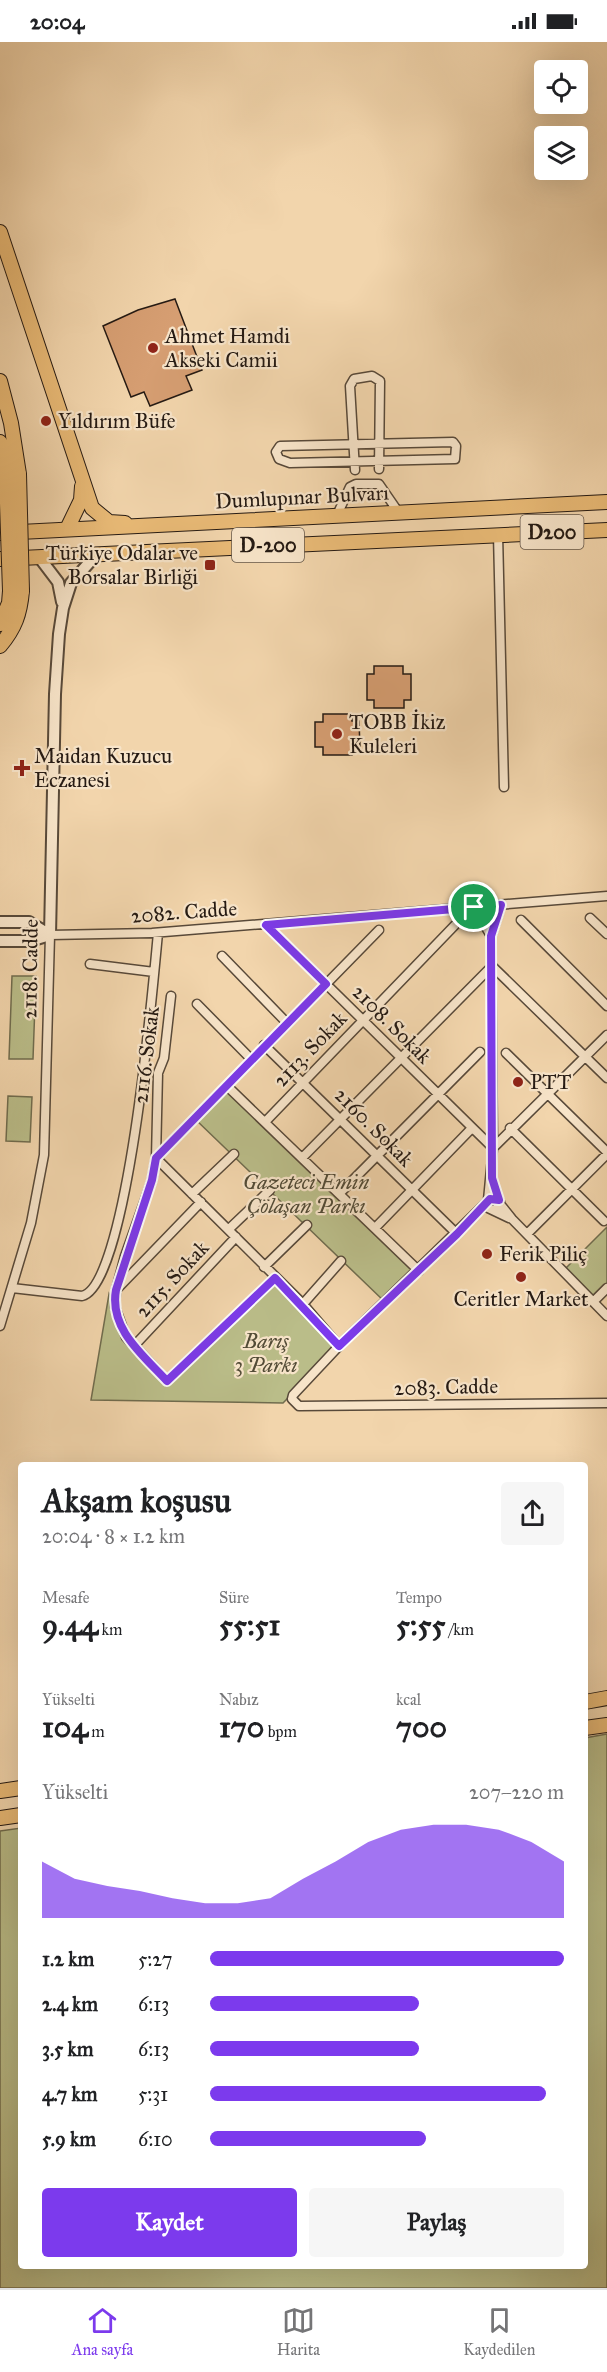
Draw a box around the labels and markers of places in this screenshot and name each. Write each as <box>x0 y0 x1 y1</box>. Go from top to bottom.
place label: Ahmet Hamdi Akseki Camii <box>164 323 290 373</box>
marker: Ahmet Hamdi Akseki Camii <box>146 341 160 355</box>
place label: Yıldırım Büfe <box>58 408 176 434</box>
marker: Yıldırım Büfe <box>39 414 53 428</box>
place label: Türkiye Odalar ve Borsalar Birliği <box>45 540 198 590</box>
marker: Türkiye Odalar ve Borsalar Birliği <box>203 558 217 572</box>
place label: TOBB İkiz Kuleleri <box>349 709 446 759</box>
marker: TOBB İkiz Kuleleri <box>330 727 344 741</box>
place label: Maidan Kuzucu Eczanesi <box>34 743 172 793</box>
marker: Maidan Kuzucu Eczanesi <box>15 761 29 775</box>
pin <box>448 881 499 932</box>
place label: PTT <box>530 1069 571 1095</box>
marker: PTT <box>511 1075 525 1089</box>
place label: Ferik Piliç <box>499 1241 587 1267</box>
marker: Ferik Piliç <box>480 1247 494 1261</box>
marker: Ceritler Market <box>514 1270 528 1284</box>
place label: Ceritler Market <box>454 1286 589 1312</box>

